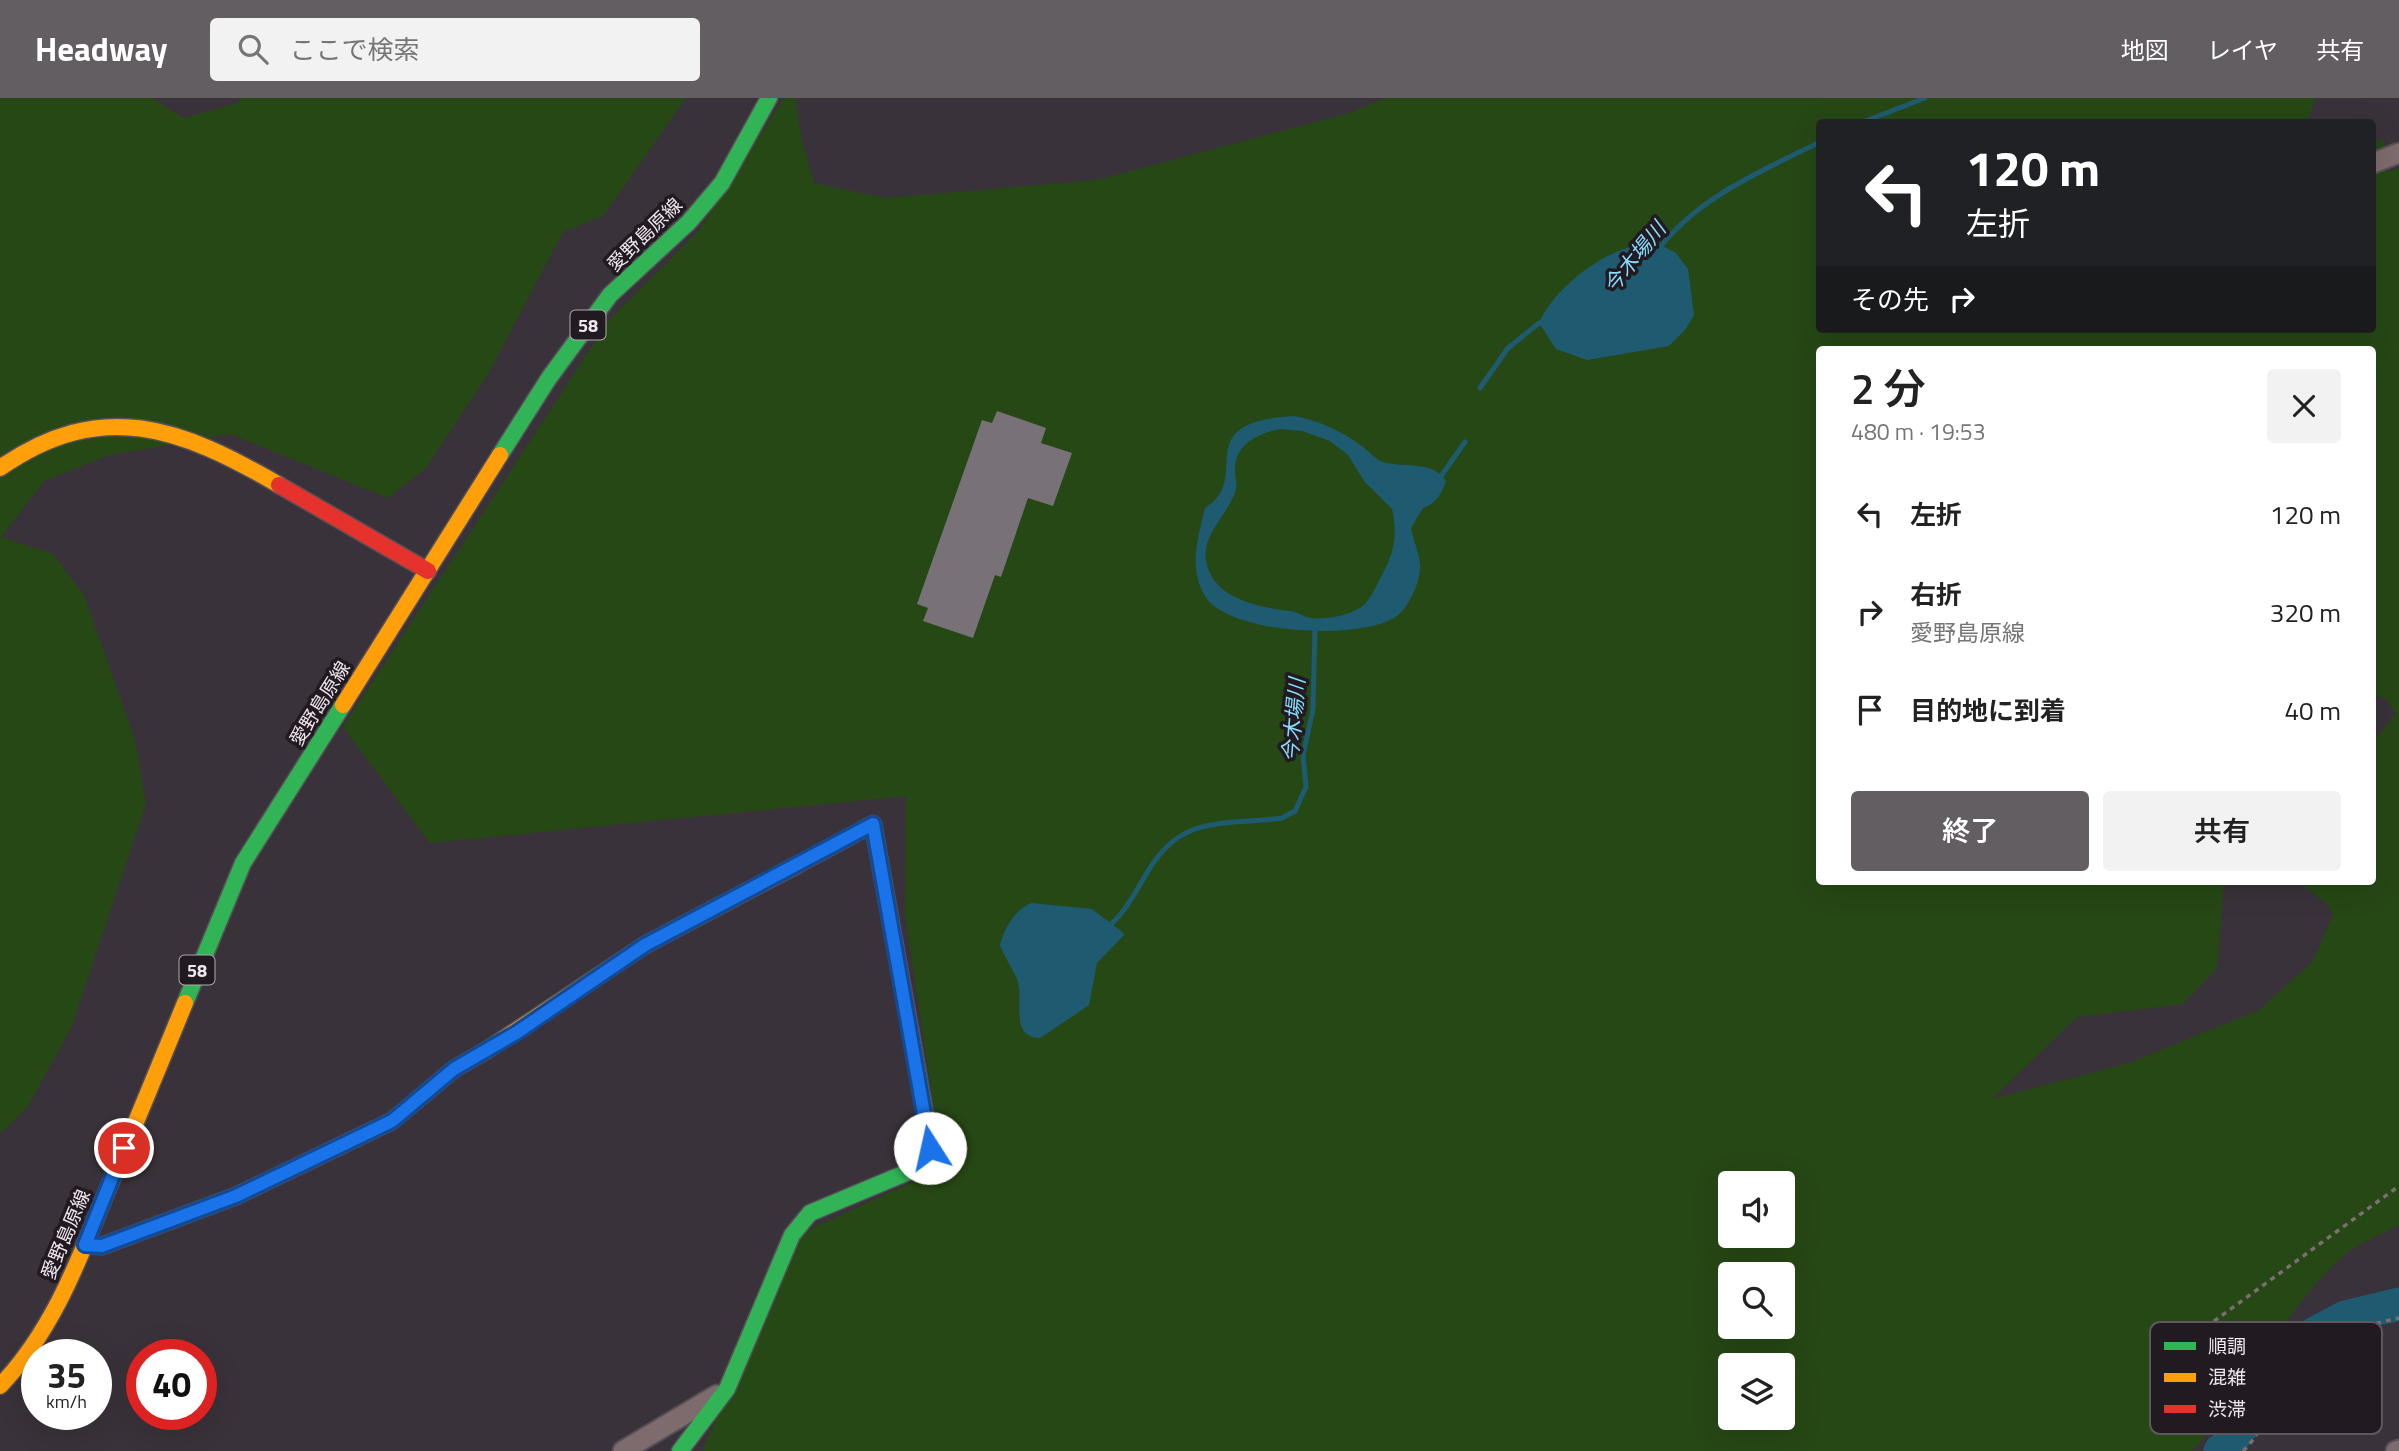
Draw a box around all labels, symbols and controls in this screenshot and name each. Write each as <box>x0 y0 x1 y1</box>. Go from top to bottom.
search box <box>210 18 700 81</box>
text: Headway <box>35 24 168 74</box>
icon: search <box>234 30 272 68</box>
text: ここで検索 <box>290 30 420 69</box>
text: 地図 <box>2121 32 2169 68</box>
text: レイヤ <box>2207 32 2278 68</box>
text: 共有 <box>2316 32 2364 68</box>
text: 120 m <box>1966 130 2100 205</box>
icon: left <box>1851 147 1942 238</box>
street label: 愛野島原線 <box>600 191 688 277</box>
text: 左折 <box>1966 199 2030 247</box>
water label: 今木場川 <box>1595 213 1674 300</box>
text: その先 <box>1851 280 1929 319</box>
icon: right <box>1943 280 1981 318</box>
road number: 58 <box>570 310 606 340</box>
text: 2 分 <box>1851 356 1926 420</box>
button: close <box>2267 369 2341 443</box>
text: 480 m · 19:53 <box>1851 414 1986 449</box>
icon: left <box>1851 495 1889 533</box>
text: 左折 <box>1910 495 1962 534</box>
text: 120 m <box>2270 495 2341 534</box>
text: 右折 <box>1910 575 1962 614</box>
icon: right <box>1851 593 1889 631</box>
text: 320 m <box>2270 593 2341 632</box>
text: 愛野島原線 <box>1910 615 2025 650</box>
street label: 愛野島原線 <box>282 655 356 751</box>
water label: 今木場川 <box>1273 675 1313 763</box>
icon: arrive <box>1851 691 1889 729</box>
text: 目的地に到着 <box>1910 691 2066 730</box>
text: 40 m <box>2284 691 2341 730</box>
button: 終了 <box>1851 791 2089 871</box>
button: 共有 <box>2103 791 2341 871</box>
road number: 58 <box>180 956 214 984</box>
position arrow <box>893 1111 967 1185</box>
pin <box>94 1118 154 1178</box>
icon: arrive <box>105 1129 143 1167</box>
map controls <box>1718 1171 1795 1430</box>
button: sound <box>1718 1171 1795 1248</box>
street label: 愛野島原線 <box>33 1185 97 1283</box>
button: search <box>1718 1262 1795 1339</box>
legend <box>2150 1322 2382 1434</box>
text: 順調 <box>2208 1331 2246 1360</box>
speed limit sign: 40 <box>126 1339 217 1430</box>
text: 35 <box>47 1348 86 1402</box>
button: layers <box>1718 1353 1795 1430</box>
text: 混雑 <box>2208 1362 2246 1391</box>
text: km/h <box>46 1388 87 1415</box>
text: 渋滞 <box>2208 1394 2246 1423</box>

